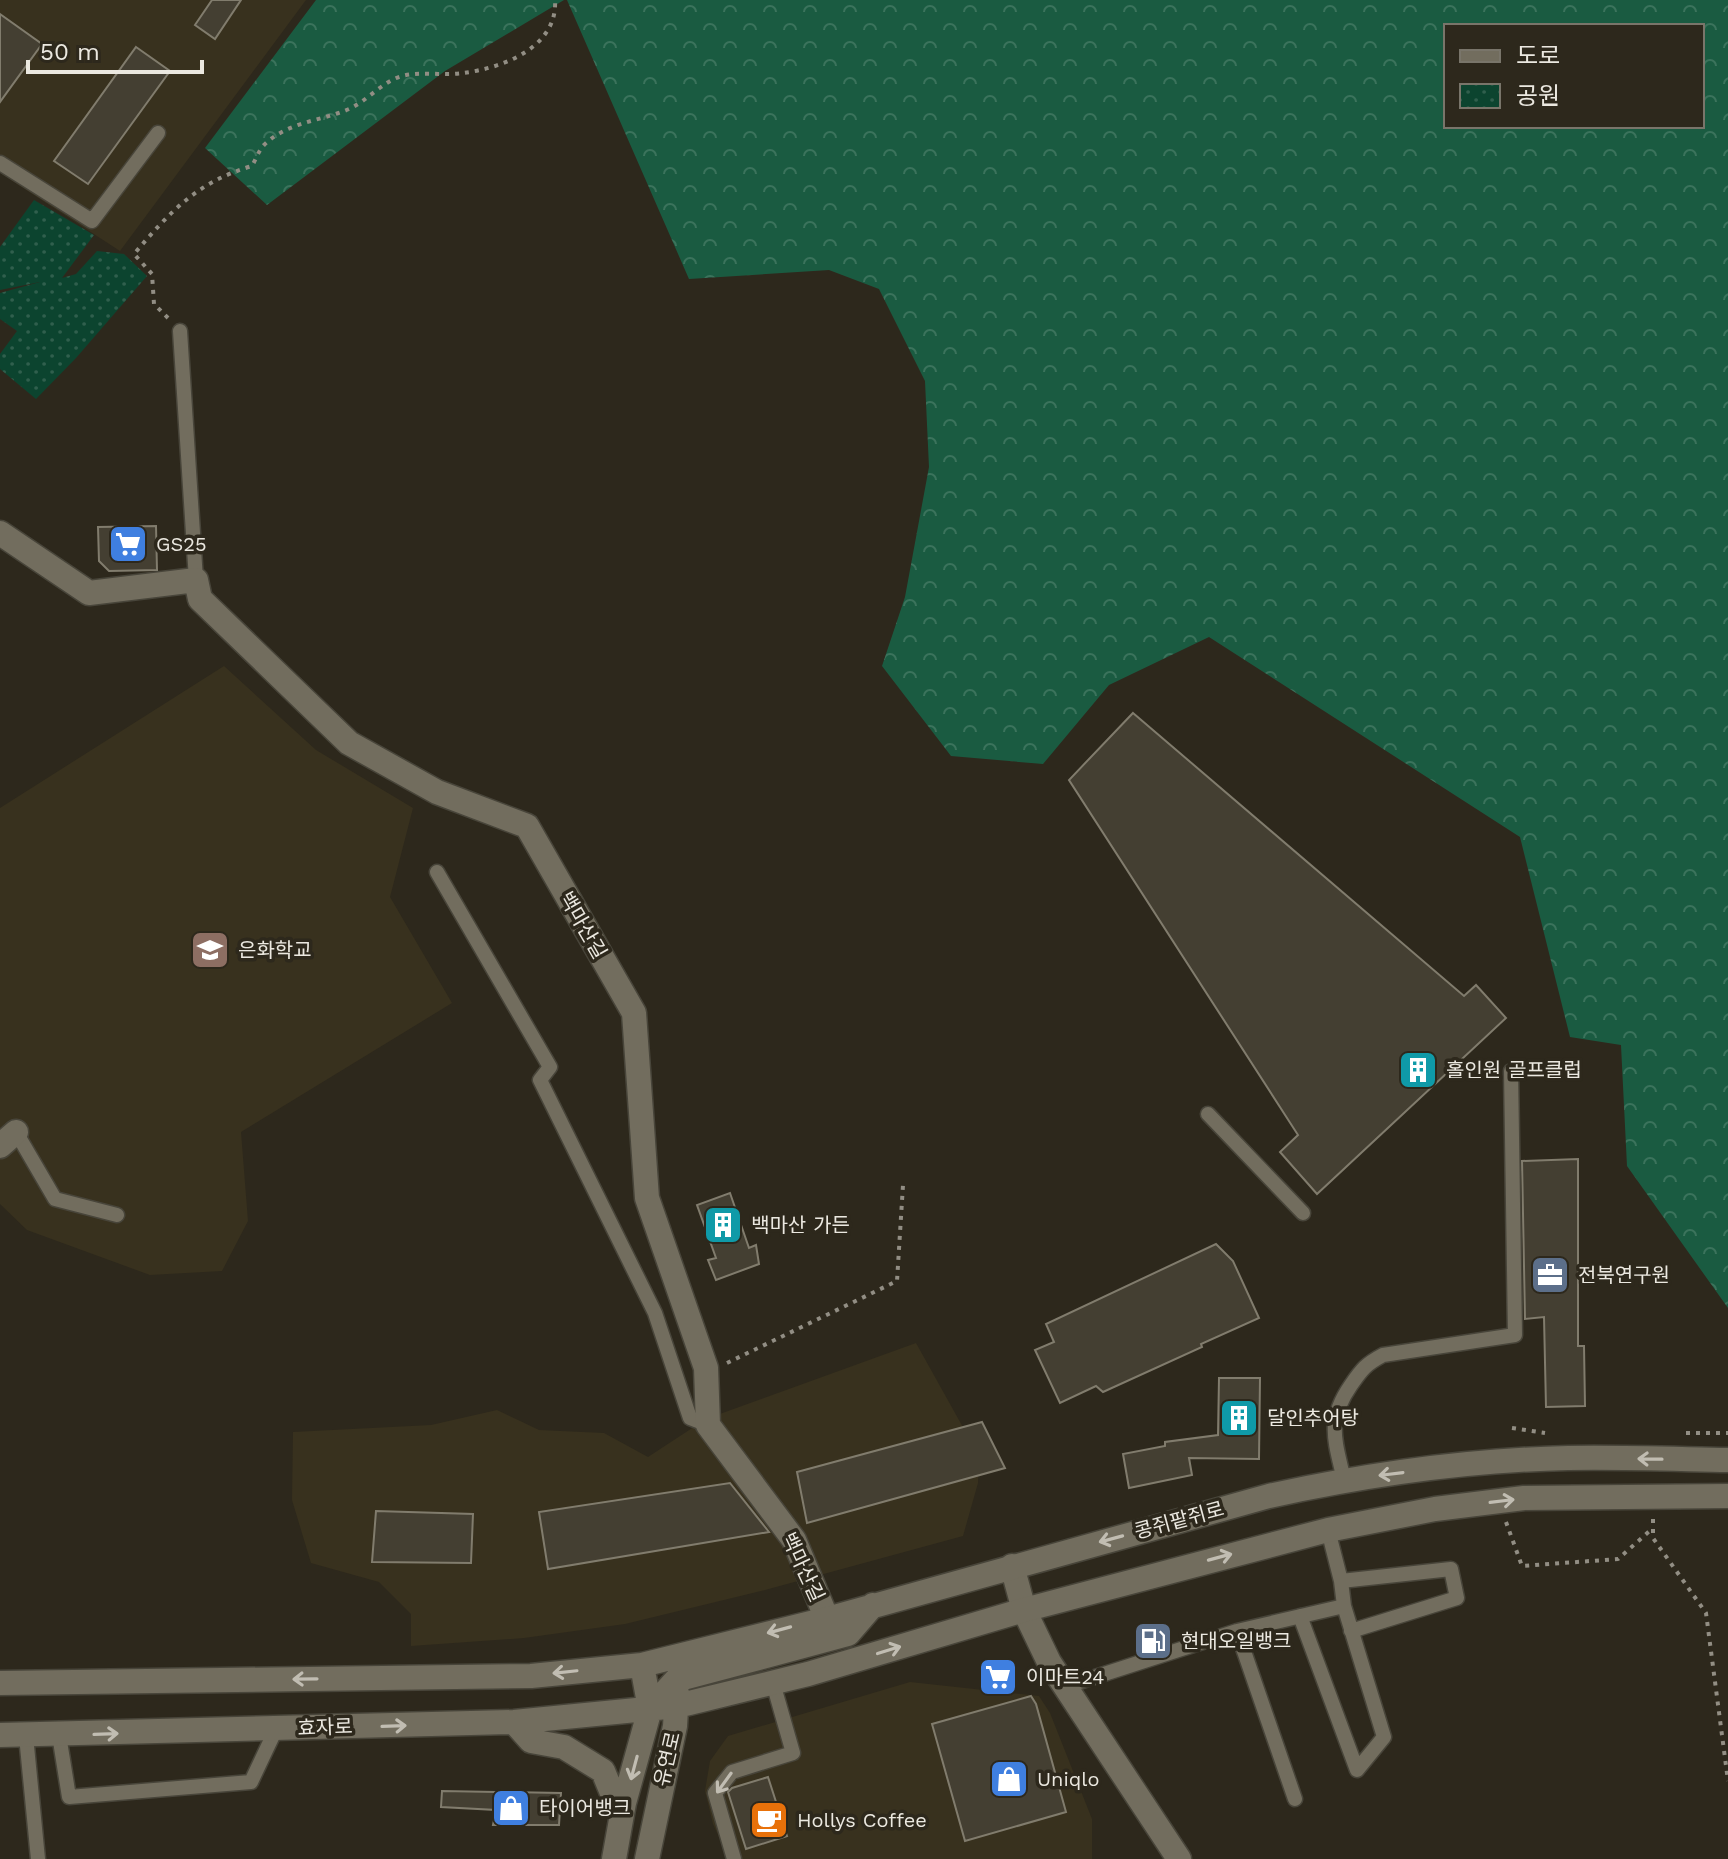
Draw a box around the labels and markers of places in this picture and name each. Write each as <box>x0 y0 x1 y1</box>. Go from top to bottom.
supermarket icon: GS25 <box>107 523 149 565</box>
place label: GS25 <box>156 532 207 556</box>
school or university icon: 은화학교 <box>189 929 231 971</box>
place label: 은화학교 <box>238 938 312 962</box>
building icon: 홀인원 골프클럽 <box>1397 1049 1439 1091</box>
place label: 홀인원 골프클럽 <box>1446 1058 1582 1082</box>
building icon: 백마산 가든 <box>702 1204 744 1246</box>
place label: 백마산 가든 <box>751 1213 850 1237</box>
office icon: 전북연구원 <box>1529 1254 1571 1296</box>
place label: 전북연구원 <box>1578 1263 1670 1287</box>
building icon: 달인추어탕 <box>1218 1397 1260 1439</box>
place label: 달인추어탕 <box>1267 1406 1359 1430</box>
fuel station icon: 현대오일뱅크 <box>1132 1620 1174 1662</box>
place label: 현대오일뱅크 <box>1181 1629 1291 1653</box>
supermarket icon: 이마트24 <box>977 1656 1019 1698</box>
place label: 이마트24 <box>1026 1665 1104 1689</box>
shop icon: Uniqlo <box>988 1758 1030 1800</box>
place label: Uniqlo <box>1037 1767 1099 1791</box>
shop icon: 타이어뱅크 <box>490 1787 532 1829</box>
place label: 타이어뱅크 <box>539 1796 631 1820</box>
cafe icon: Hollys Coffee <box>748 1799 790 1841</box>
place label: Hollys Coffee <box>797 1808 927 1832</box>

